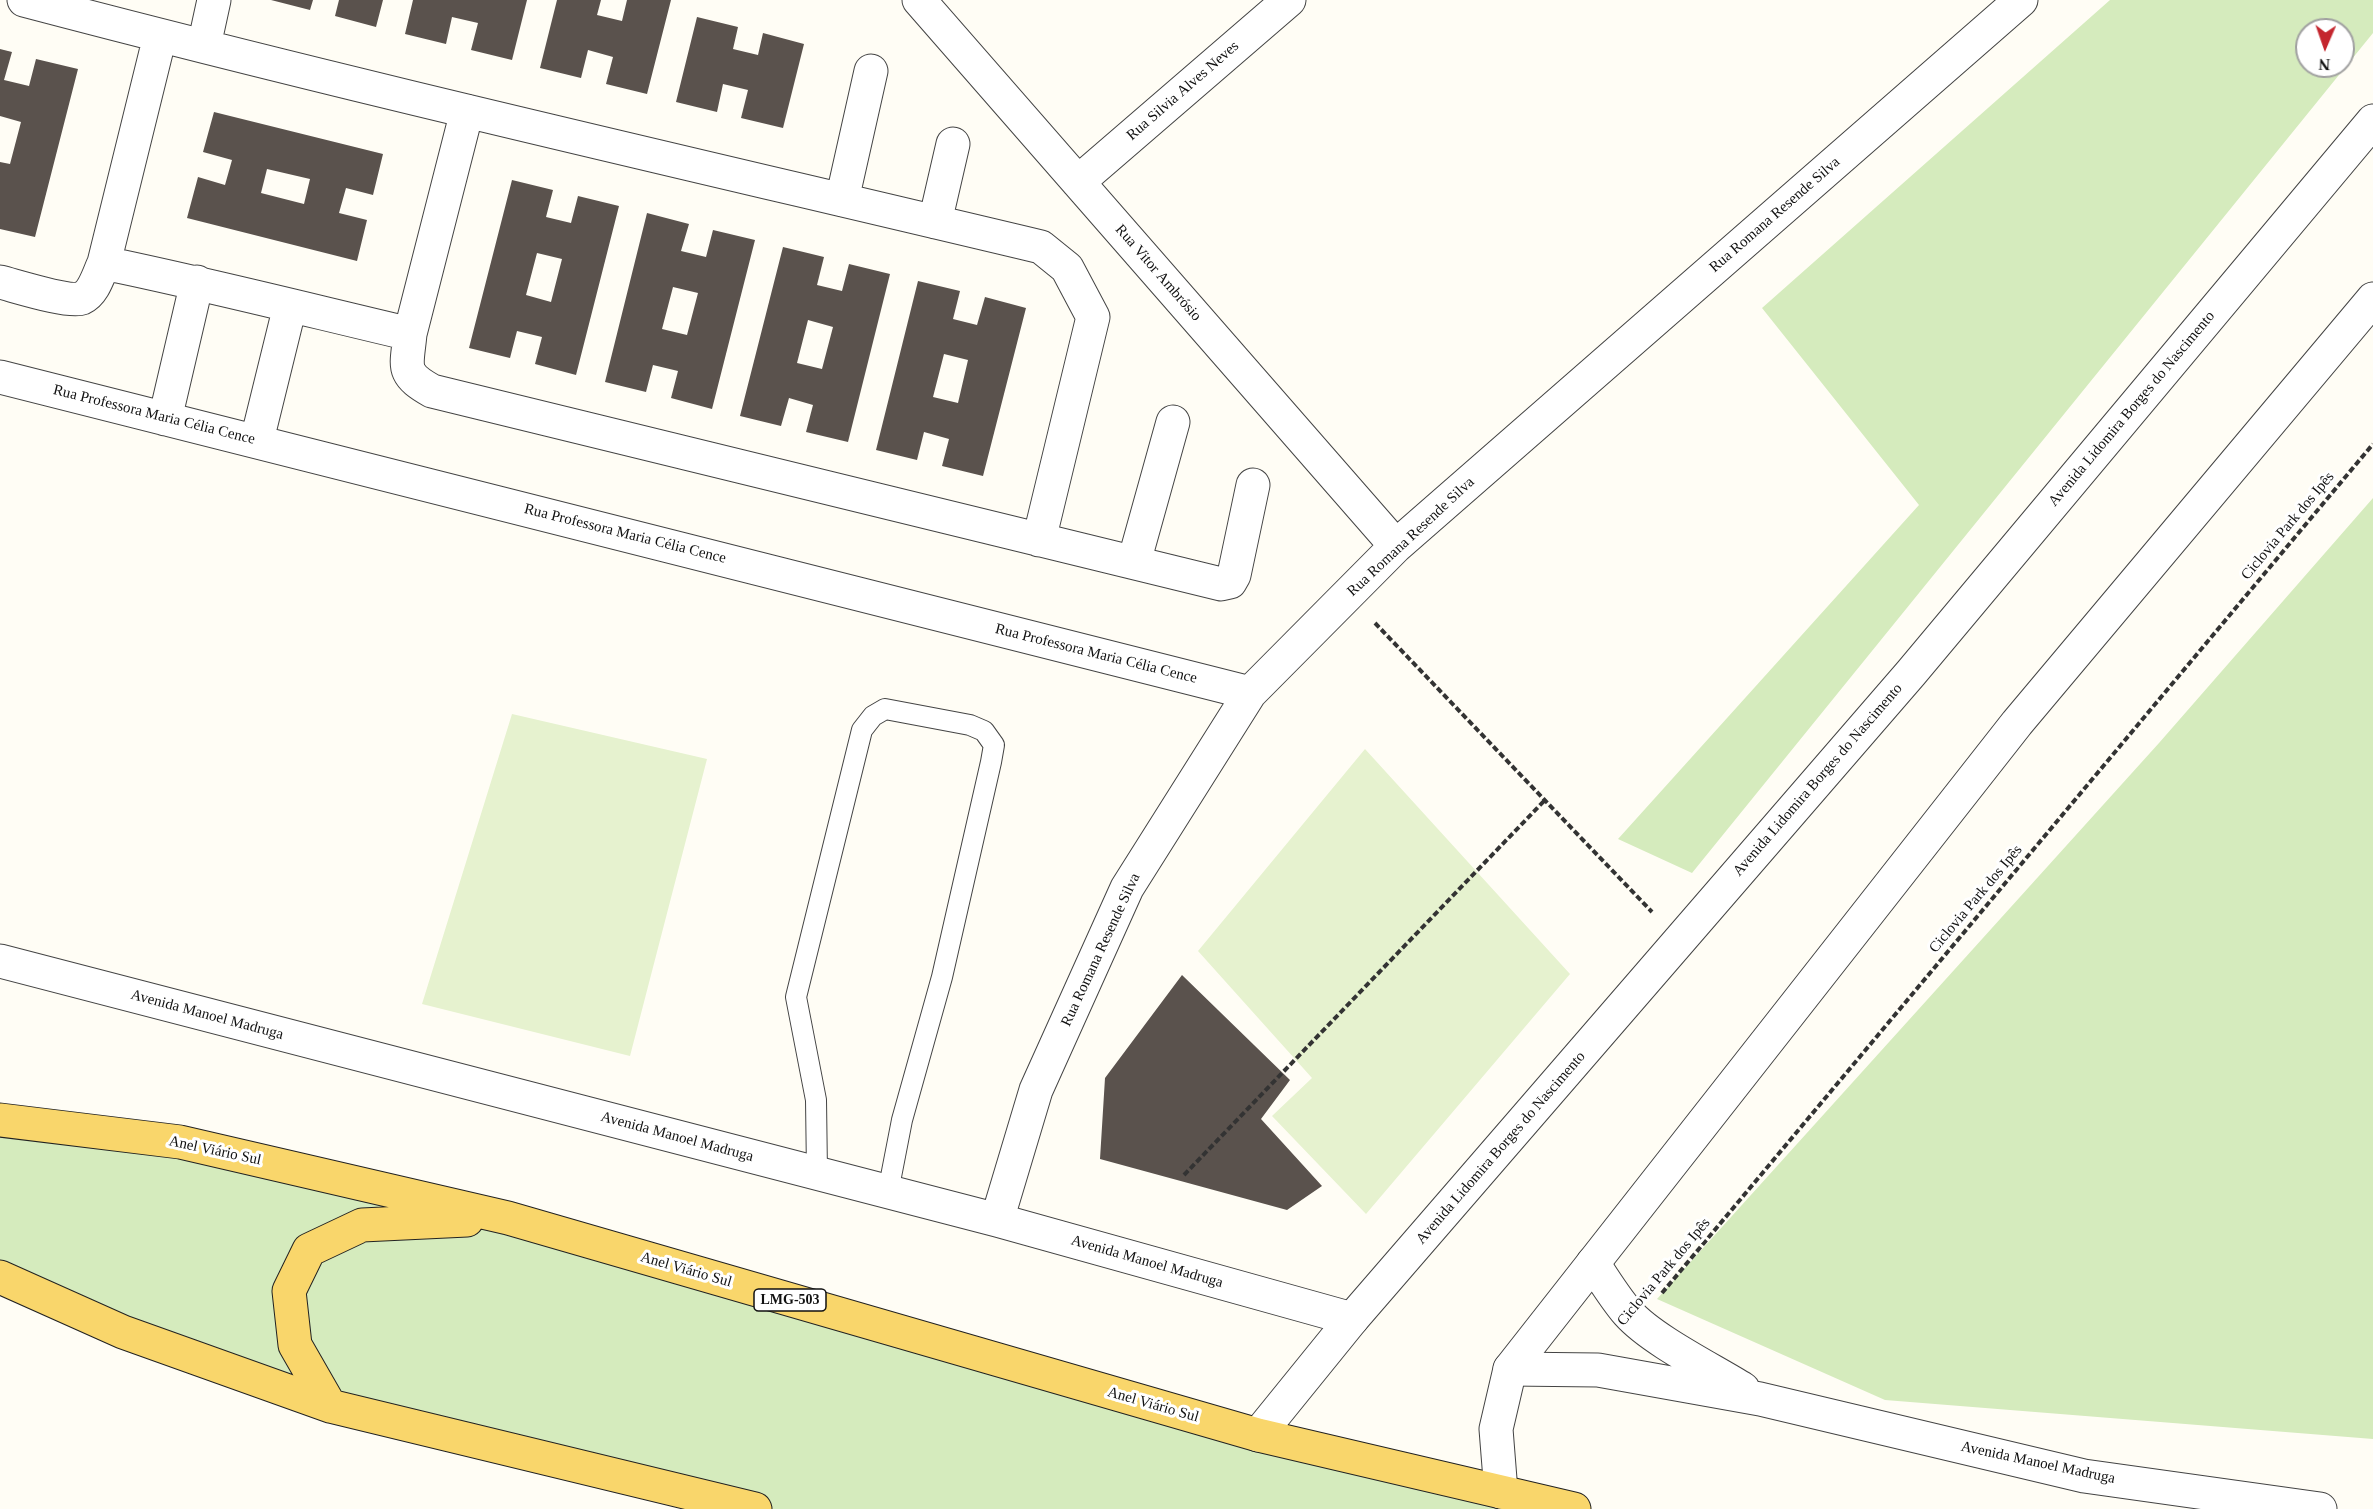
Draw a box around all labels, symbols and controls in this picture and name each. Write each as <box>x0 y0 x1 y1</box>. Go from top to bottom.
north arrow <box>2295 18 2355 78</box>
street label: Rua Silvia Alves Neves <box>1123 37 1243 145</box>
text: N <box>2318 56 2330 73</box>
street label: Rua Romana Resende Silva <box>1706 153 1844 277</box>
street label: Rua Vitor Ambrósio <box>1111 221 1205 325</box>
street label: Avenida Lidomira Borges do Nascimento <box>2045 308 2219 510</box>
street label: Rua Professora Maria Célia Cence <box>51 381 257 449</box>
street label: Ciclovia Park dos Ipês <box>2238 468 2338 584</box>
street label: Rua Romana Resende Silva <box>1344 473 1478 601</box>
street label: Rua Professora Maria Célia Cence <box>522 500 728 568</box>
street label: Rua Professora Maria Célia Cence <box>993 620 1199 688</box>
street label: Avenida Lidomira Borges do Nascimento <box>1729 680 1907 880</box>
street label: Ciclovia Park dos Ipês <box>1926 841 2026 957</box>
street label: Rua Romana Resende Silva <box>1058 870 1144 1030</box>
street label: Avenida Manoel Madruga <box>129 986 285 1044</box>
street label: Avenida Lidomira Borges do Nascimento <box>1412 1048 1590 1248</box>
street label: Avenida Manoel Madruga <box>599 1108 755 1166</box>
street label: Anel Viário Sul <box>167 1132 263 1170</box>
street label: Ciclovia Park dos Ipês <box>1614 1214 1714 1330</box>
street label: Avenida Manoel Madruga <box>1069 1232 1225 1292</box>
street label: Anel Viário Sul <box>638 1248 734 1292</box>
road number: LMG-503 <box>754 1289 826 1311</box>
street label: Anel Viário Sul <box>1105 1383 1201 1427</box>
street label: Avenida Manoel Madruga <box>1959 1438 2117 1488</box>

